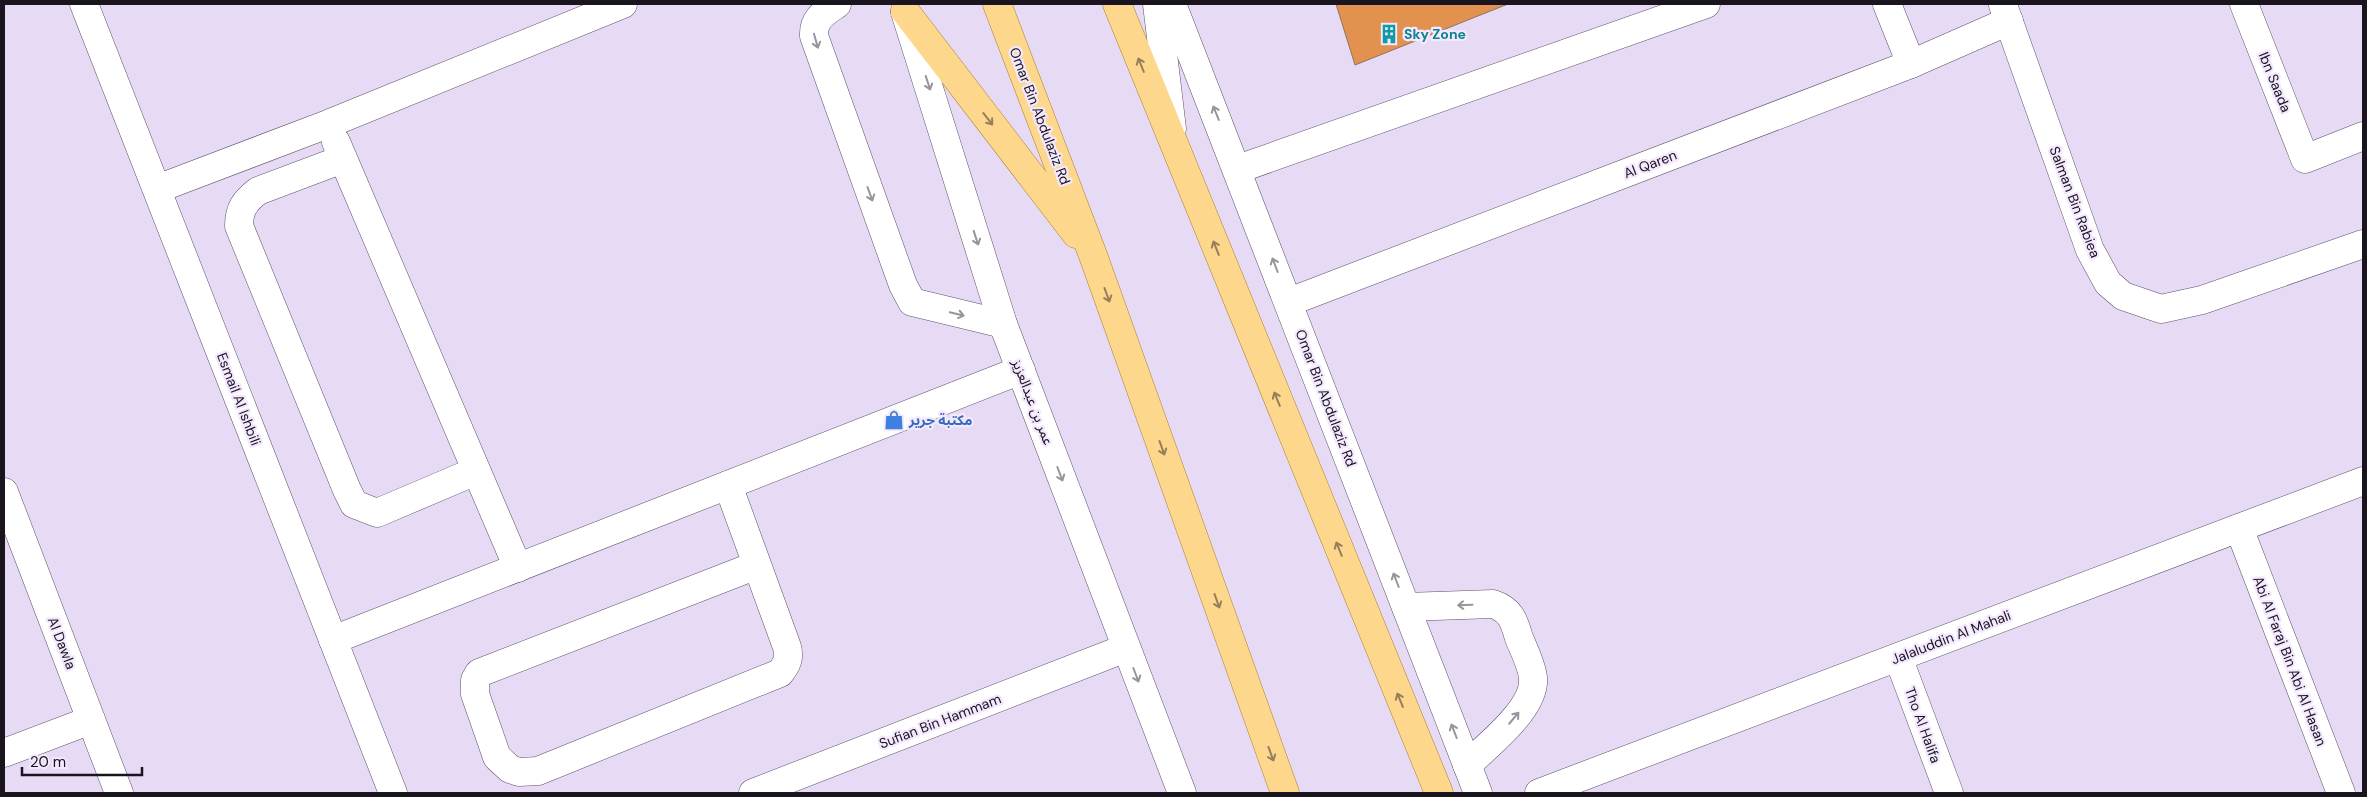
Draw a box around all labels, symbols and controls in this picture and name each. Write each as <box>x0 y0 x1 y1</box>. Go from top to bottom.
building icon: Sky Zone <box>1378 23 1400 45</box>
place label: Sky Zone <box>1404 25 1466 43</box>
one-way arrow <box>812 33 821 49</box>
street label: Omar Bin Abdulaziz Rd <box>1006 45 1074 187</box>
street label: Ibn Saada <box>2255 49 2295 115</box>
one-way arrow <box>1136 58 1145 73</box>
one-way arrow <box>923 75 933 91</box>
one-way arrow <box>1211 106 1220 122</box>
one-way arrow <box>982 112 993 125</box>
street label: Salman Bin Rabiea <box>2046 144 2104 260</box>
street label: Al Qaren <box>1621 146 1679 182</box>
one-way arrow <box>866 186 875 202</box>
one-way arrow <box>972 230 982 246</box>
one-way arrow <box>1211 241 1220 256</box>
one-way arrow <box>1270 258 1279 273</box>
one-way arrow <box>1103 287 1113 303</box>
one-way arrow <box>949 310 965 319</box>
street label: Omar Bin Abdulaziz Rd <box>1292 327 1360 469</box>
street label: Esmail Al Ishbili <box>213 350 265 448</box>
street label: عمر بن عبدالعزيز <box>1008 356 1058 447</box>
one-way arrow <box>1272 392 1282 407</box>
shop icon: مكتبة جرير <box>883 409 905 431</box>
place label: مكتبة جرير <box>908 411 972 429</box>
one-way arrow <box>1158 440 1167 455</box>
one-way arrow <box>1056 466 1065 481</box>
one-way arrow <box>1334 542 1343 557</box>
one-way arrow <box>1391 573 1400 588</box>
street label: Abi Al Faraj Bin Abi Al Hasan <box>2249 574 2331 748</box>
one-way arrow <box>1213 593 1222 608</box>
one-way arrow <box>1457 600 1473 609</box>
street label: Jalaluddin Al Mahali <box>1889 606 2013 668</box>
street label: Al Dawla <box>44 614 80 672</box>
one-way arrow <box>1132 667 1142 682</box>
street label: Tho Al Halifa <box>1901 684 1945 766</box>
street label: Sufian Bin Hammam <box>876 689 1004 753</box>
one-way arrow <box>1395 692 1404 707</box>
one-way arrow <box>1509 712 1520 725</box>
one-way arrow <box>1449 724 1458 739</box>
scale bar <box>22 744 142 776</box>
one-way arrow <box>1267 746 1276 761</box>
text: 20 m <box>30 752 66 772</box>

